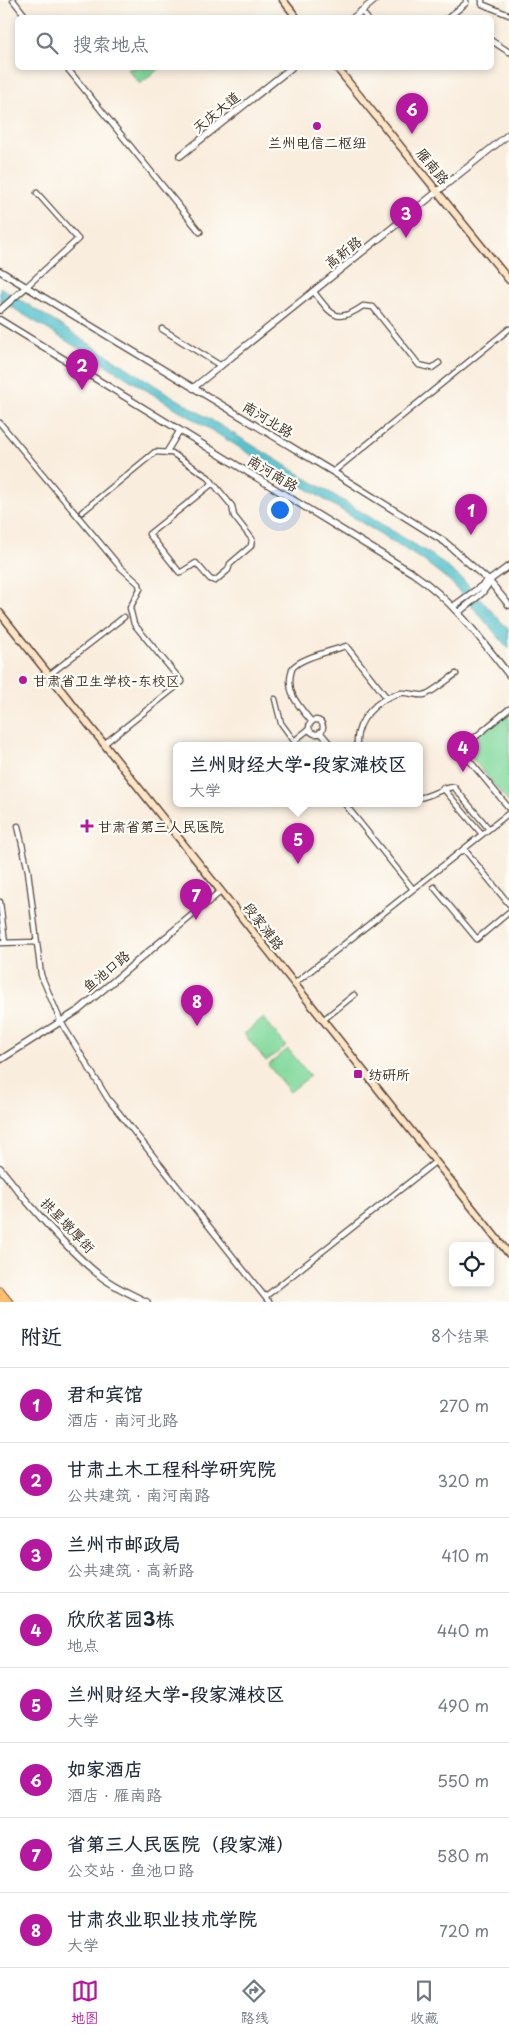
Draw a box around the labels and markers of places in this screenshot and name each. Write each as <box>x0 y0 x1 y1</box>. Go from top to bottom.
pin: 6 <box>396 93 428 134</box>
marker: 兰州电信二枢纽 <box>311 120 323 132</box>
place label: 兰州电信二枢纽 <box>268 132 366 153</box>
pin: 3 <box>390 197 422 238</box>
pin: 2 <box>66 349 98 390</box>
pin: 1 <box>455 494 487 535</box>
place label: 甘肃省卫生学校-东校区 <box>33 670 180 691</box>
marker: 甘肃省卫生学校-东校区 <box>17 674 29 686</box>
pin: 4 <box>447 731 479 772</box>
place label: 甘肃省第三人民医院 <box>98 816 224 837</box>
marker: 甘肃省第三人民医院 <box>80 819 94 833</box>
pin: 5 <box>282 823 314 864</box>
pin: 7 <box>180 879 212 920</box>
pin: 8 <box>181 985 213 1026</box>
place label: 纺研所 <box>368 1064 410 1085</box>
marker: 纺研所 <box>352 1068 364 1080</box>

